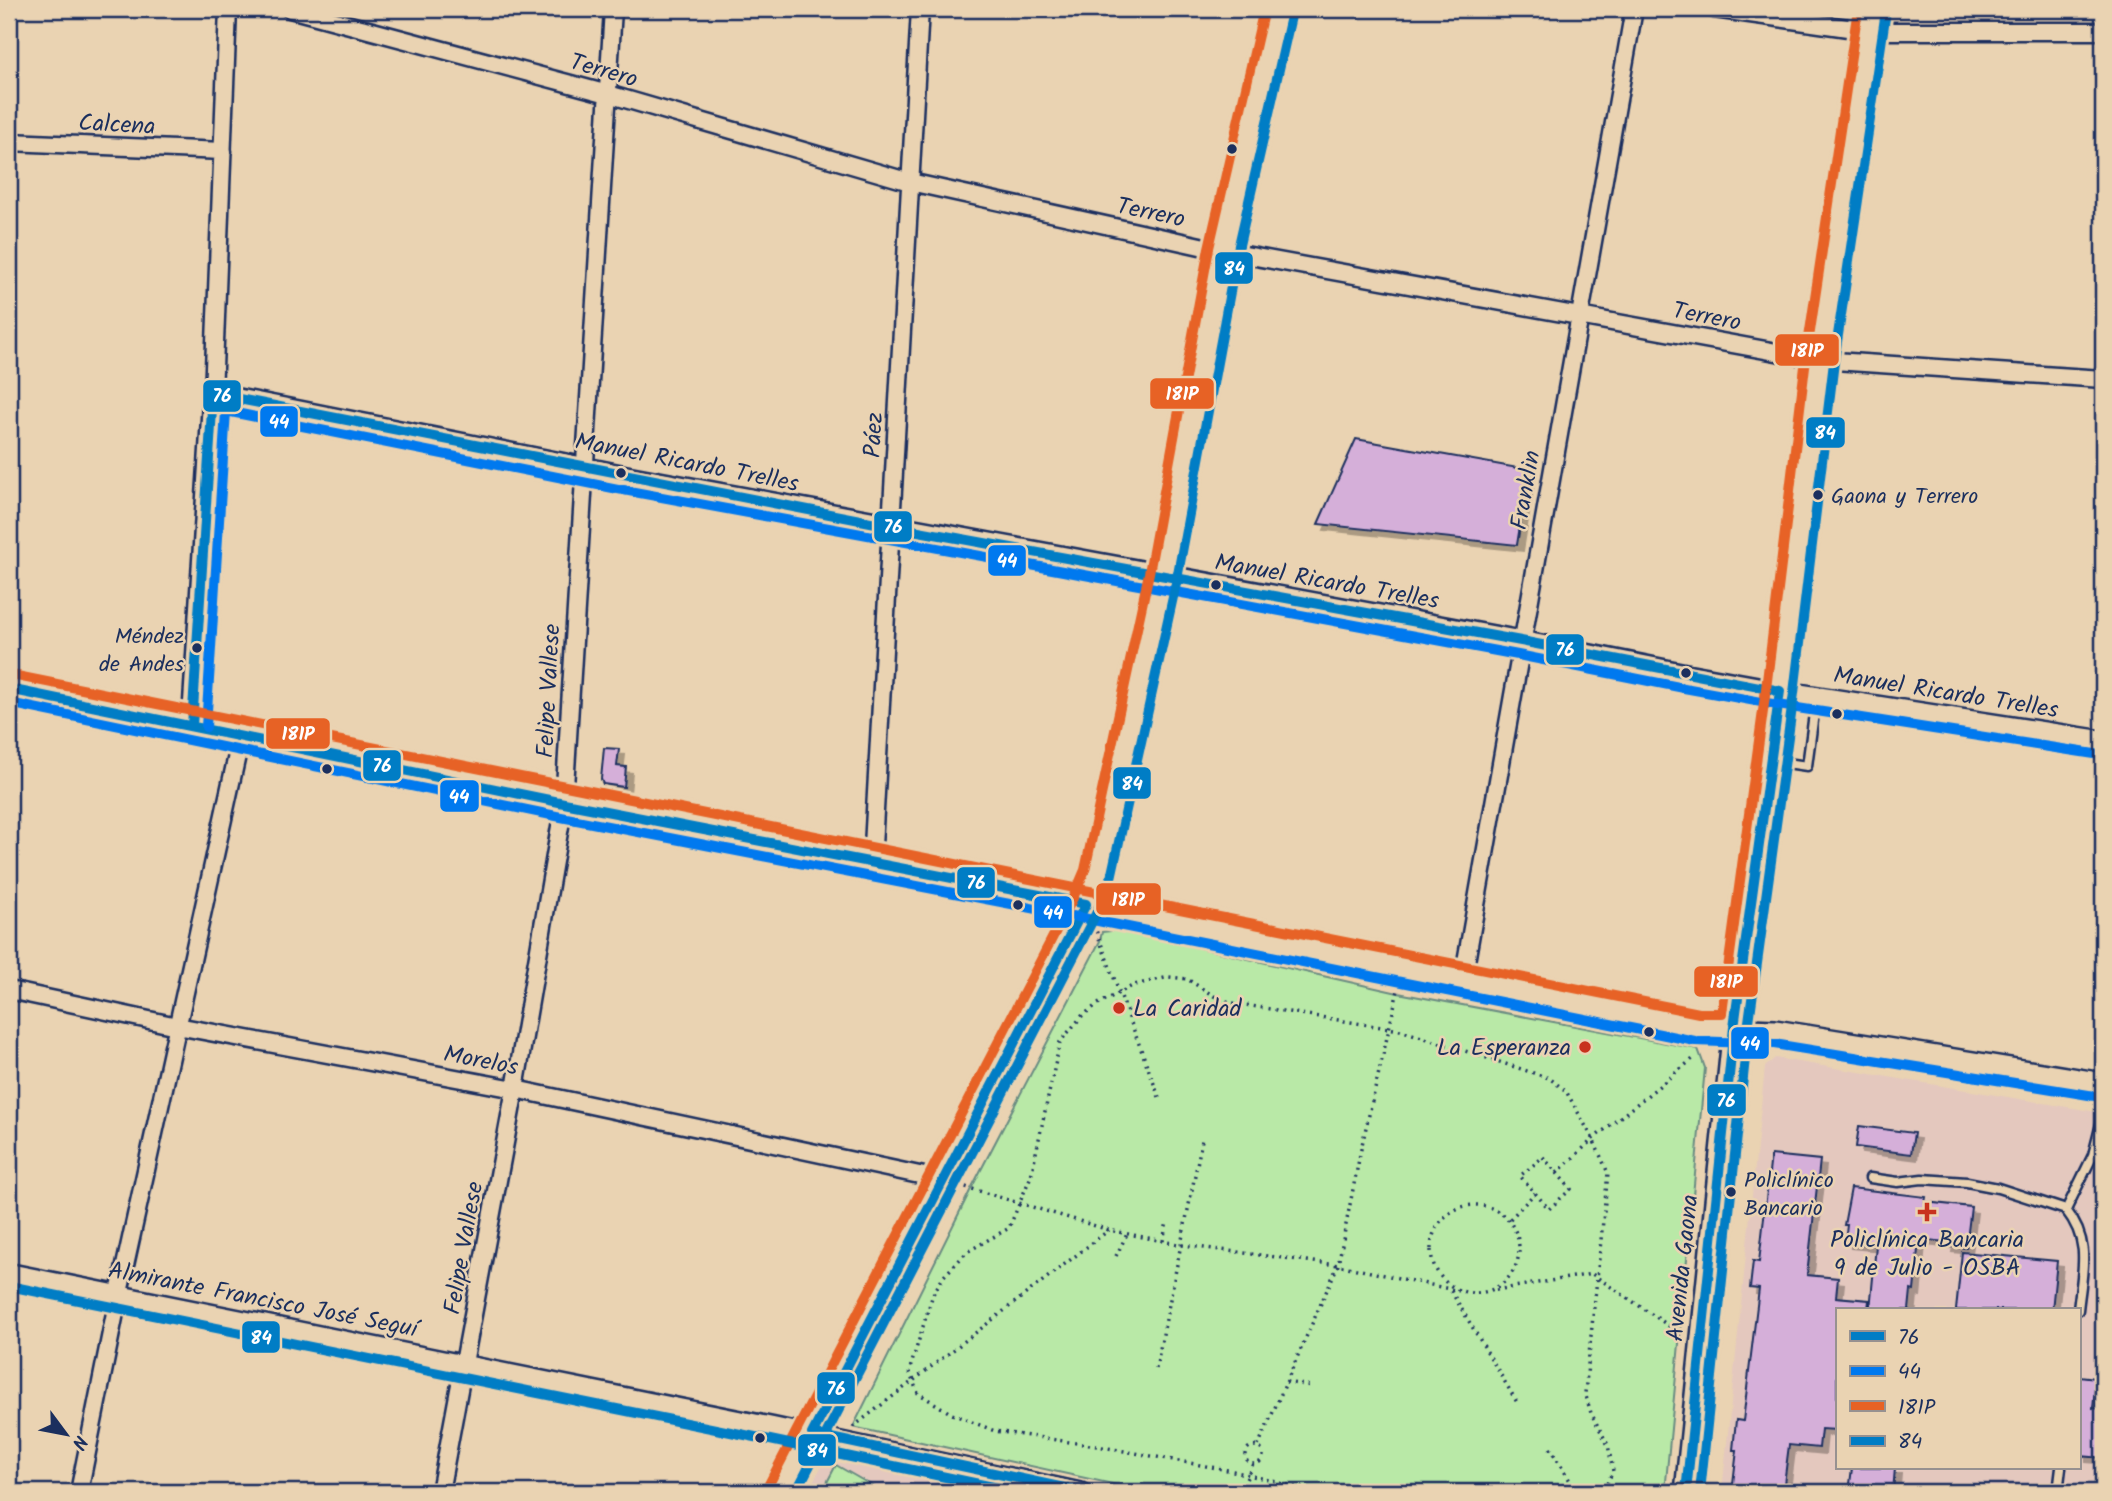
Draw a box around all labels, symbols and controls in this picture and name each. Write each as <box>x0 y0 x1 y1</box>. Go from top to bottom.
street label: Terrero <box>565 43 642 100</box>
street label: Calcena <box>77 104 156 147</box>
unlabelled marker <box>1225 142 1239 156</box>
street label: Terrero <box>1113 187 1189 240</box>
line badge: 84 <box>1214 251 1254 285</box>
text: 84 <box>1223 255 1245 285</box>
street label: Terrero <box>1669 292 1744 343</box>
line badge: 181P <box>1774 333 1840 367</box>
text: 181P <box>1790 337 1824 367</box>
line badge: 181P <box>1149 377 1215 410</box>
line badge: 76 <box>202 379 242 413</box>
text: 181P <box>1165 380 1199 410</box>
text: 76 <box>212 382 232 412</box>
line badge: 44 <box>259 405 299 438</box>
text: 44 <box>269 408 290 438</box>
street label: Páez <box>854 411 895 459</box>
line badge: 84 <box>1805 416 1846 449</box>
text: 84 <box>1814 419 1836 449</box>
street label: Manuel Ricardo Trelles <box>571 423 802 504</box>
street label: Franklin <box>1500 447 1553 533</box>
unlabelled marker <box>614 466 628 480</box>
place label: Gaona y Terrero <box>1831 480 1978 515</box>
marker: Gaona y Terrero <box>1811 488 1825 502</box>
line badge: 76 <box>873 510 913 543</box>
text: 76 <box>883 513 903 543</box>
line badge: 44 <box>987 544 1027 577</box>
street label: Manuel Ricardo Trelles <box>1211 544 1442 621</box>
text: 44 <box>997 547 1018 577</box>
unlabelled marker <box>1209 578 1223 592</box>
place label: Méndez de Andes <box>99 620 185 683</box>
street label: Felipe Vallese <box>527 623 572 759</box>
line badge: 76 <box>1545 633 1585 666</box>
text: 76 <box>1555 636 1575 666</box>
marker: Méndez de Andes <box>190 641 204 655</box>
street label: Manuel Ricardo Trelles <box>1830 656 2061 731</box>
unlabelled marker <box>1679 666 1693 680</box>
unlabelled marker <box>1830 707 1844 721</box>
line badge: 181P <box>265 717 331 750</box>
text: 181P <box>281 720 315 750</box>
line badge: 76 <box>362 749 402 782</box>
text: 76 <box>372 752 392 782</box>
unlabelled marker <box>320 762 334 776</box>
line badge: 84 <box>1112 766 1152 800</box>
text: 84 <box>1121 770 1143 800</box>
line badge: 44 <box>439 779 480 813</box>
text: 44 <box>449 783 470 813</box>
line badge: 76 <box>956 866 996 899</box>
text: 76 <box>966 869 986 899</box>
line badge: 181P <box>1095 882 1162 916</box>
text: 181P <box>1111 886 1145 916</box>
line badge: 44 <box>1033 895 1073 929</box>
unlabelled marker <box>1011 898 1025 912</box>
text: 44 <box>1043 899 1064 929</box>
line badge: 181P <box>1693 965 1759 998</box>
text: 181P <box>1709 968 1743 998</box>
place label: La Caridad <box>1133 990 1243 1029</box>
marker: La Caridad <box>1111 1000 1127 1016</box>
unlabelled marker <box>1642 1025 1656 1039</box>
line badge: 44 <box>1730 1026 1770 1060</box>
place label: La Esperanza <box>1437 1029 1571 1068</box>
text: 44 <box>1740 1030 1761 1060</box>
street label: Morelos <box>440 1035 522 1088</box>
marker: La Esperanza <box>1577 1039 1593 1055</box>
line badge: 76 <box>1706 1083 1747 1117</box>
text: 76 <box>1716 1087 1736 1117</box>
place label: Policlínico Bancario <box>1744 1164 1834 1227</box>
street label: Felipe Vallese <box>434 1178 495 1318</box>
marker: Policlínico Bancario <box>1724 1185 1738 1199</box>
street label: Avenida Gaona <box>1656 1193 1711 1344</box>
marker: Policlínica Bancaria 9 de Julio - OSBA <box>1917 1202 1937 1222</box>
place label: Policlínica Bancaria 9 de Julio - OSBA <box>1830 1221 2024 1288</box>
street label: Almirante Francisco José Seguí <box>105 1251 424 1350</box>
legend <box>1836 1308 2080 1470</box>
line badge: 84 <box>241 1320 281 1354</box>
text: 76 <box>1898 1322 1919 1355</box>
text: 84 <box>250 1324 272 1354</box>
text: 44 <box>1898 1356 1921 1389</box>
line badge: 76 <box>816 1371 856 1405</box>
text: 76 <box>826 1375 846 1405</box>
text: 181P <box>1898 1392 1936 1425</box>
north arrow <box>32 1400 102 1470</box>
text: 84 <box>1898 1426 1922 1459</box>
text: N <box>63 1429 95 1455</box>
unlabelled marker <box>753 1431 767 1445</box>
line badge: 84 <box>797 1433 837 1467</box>
text: 84 <box>806 1437 828 1467</box>

